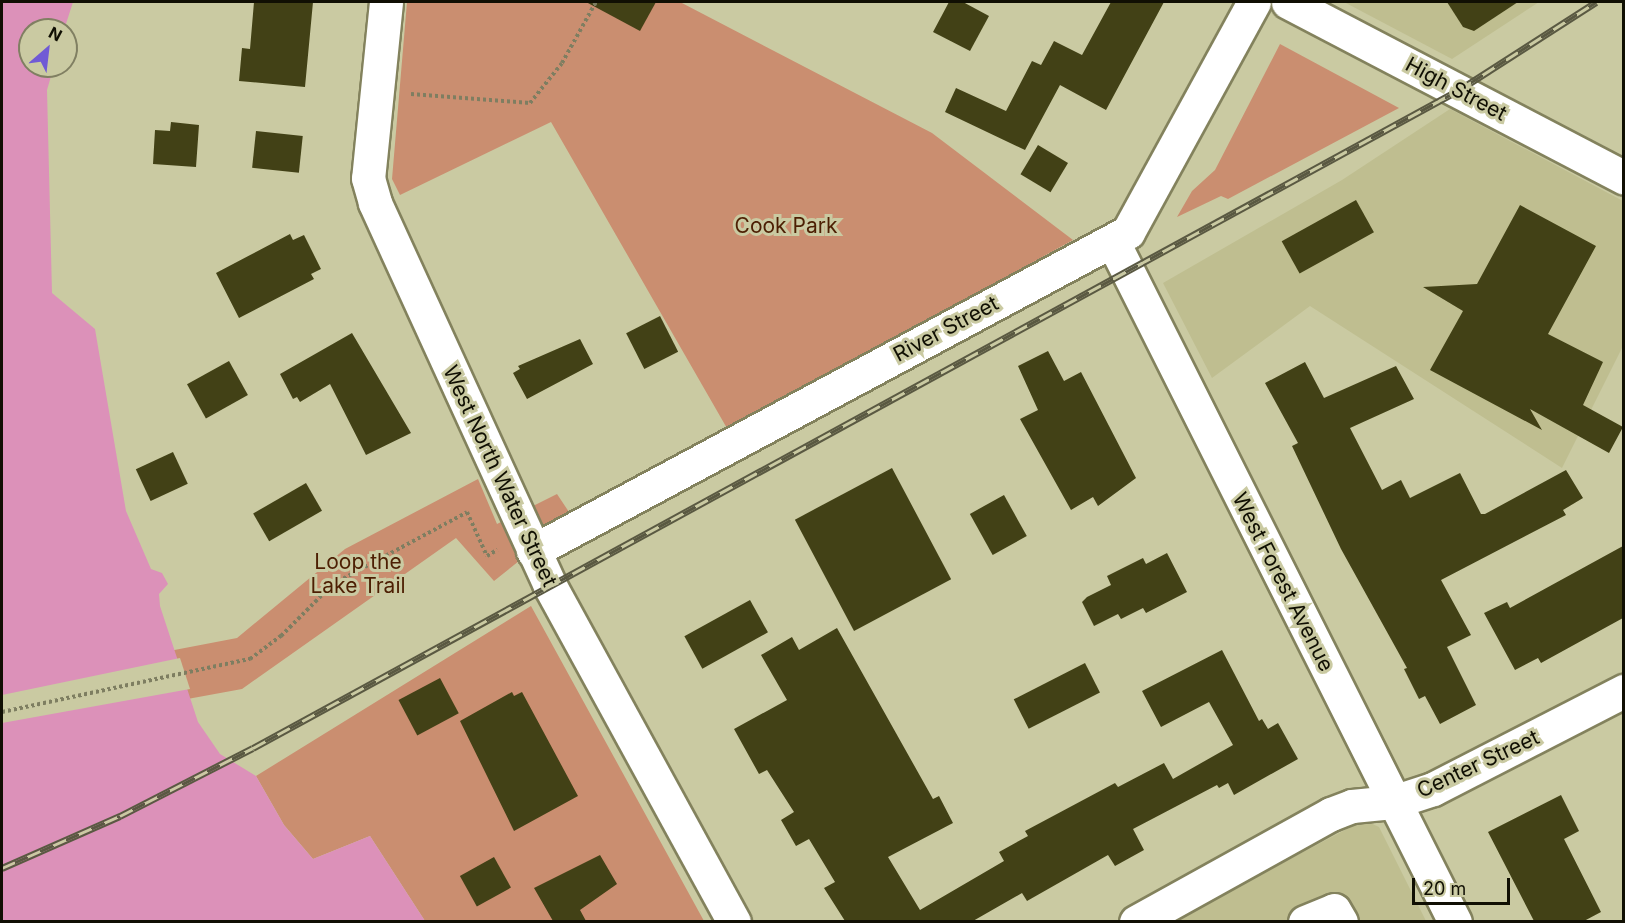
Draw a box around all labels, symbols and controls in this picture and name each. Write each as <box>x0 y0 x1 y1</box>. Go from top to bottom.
north arrow <box>18 18 78 78</box>
text: N <box>45 22 66 46</box>
street label: High Street <box>1401 52 1511 126</box>
park label: Cook Park <box>735 213 837 239</box>
street label: River Street <box>889 291 1003 367</box>
street label: West North Water Street <box>438 361 562 591</box>
street label: West Forest Avenue <box>1227 488 1339 676</box>
park label: Loop the Lake Trail <box>310 549 406 599</box>
street label: Center Street <box>1413 725 1543 803</box>
scale bar <box>1415 866 1512 904</box>
text: 20 m <box>1423 878 1466 899</box>

